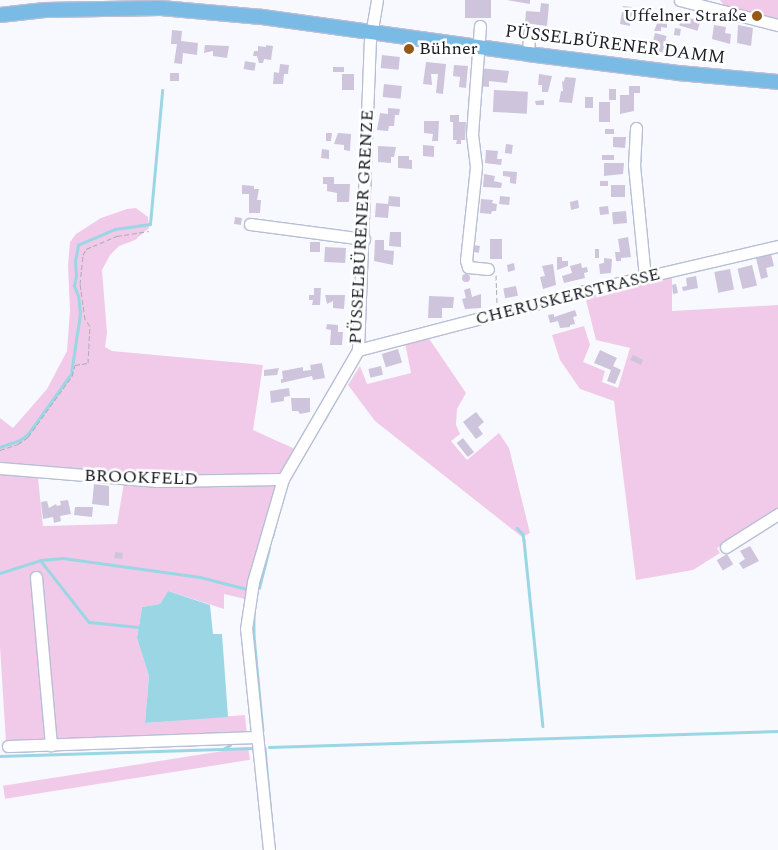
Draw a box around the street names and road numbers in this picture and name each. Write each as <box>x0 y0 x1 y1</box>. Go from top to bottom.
street label: PÜSSELBÜRENER DAMM <box>504 21 726 69</box>
street label: PÜSSELBÜRENER GRENZE <box>345 109 379 345</box>
street label: CHERUSKERSTRASSE <box>473 264 663 330</box>
street label: BROOKFELD <box>84 465 198 491</box>

